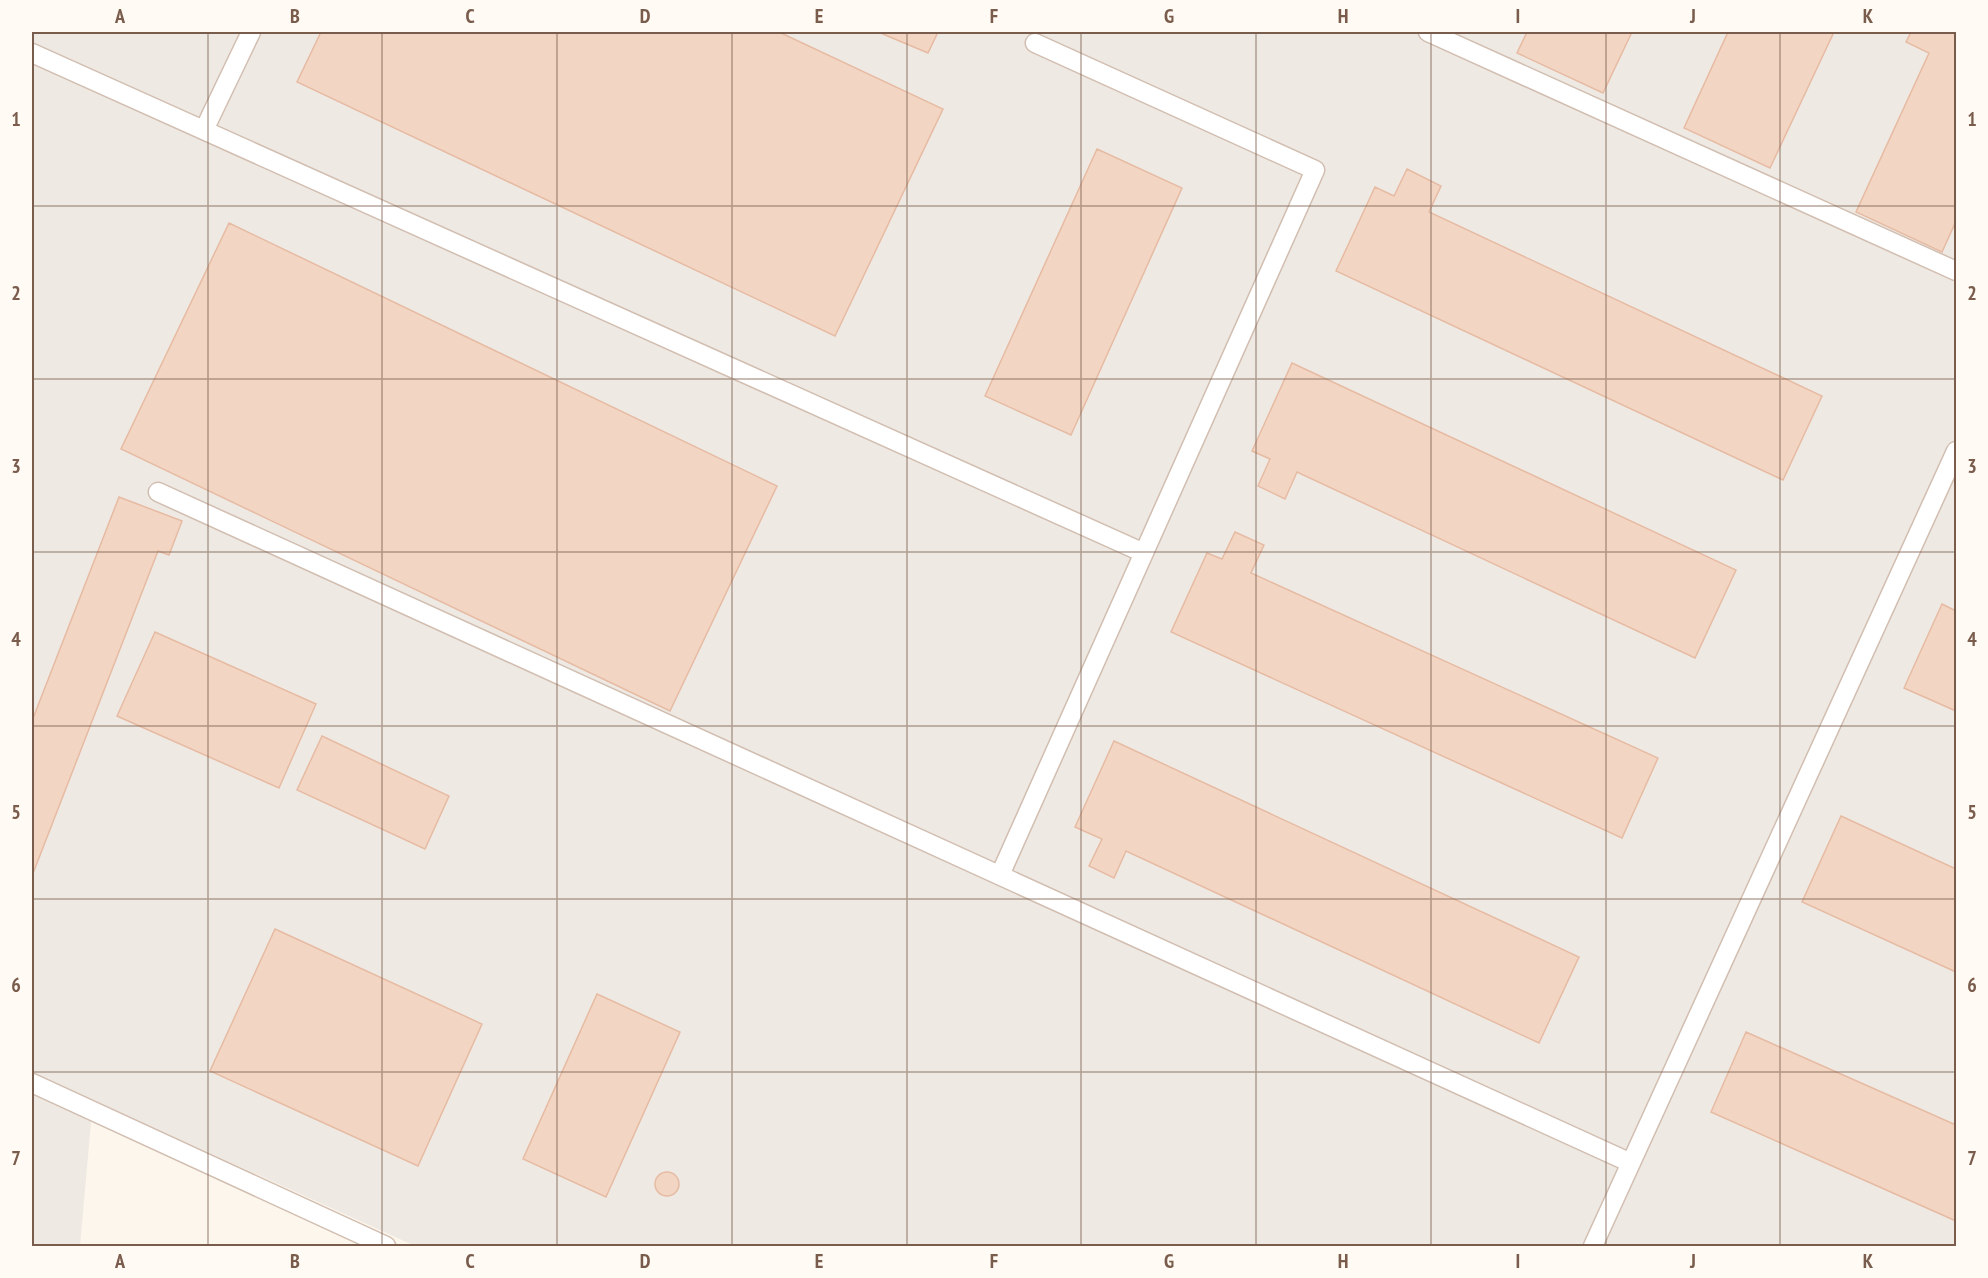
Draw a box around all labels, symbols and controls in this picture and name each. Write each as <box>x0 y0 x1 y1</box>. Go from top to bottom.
text: A <box>114 3 126 29</box>
text: B <box>290 3 300 29</box>
text: C <box>465 3 475 29</box>
text: D <box>640 3 651 29</box>
text: E <box>815 3 823 29</box>
text: F <box>990 3 998 29</box>
text: G <box>1164 3 1174 29</box>
text: H <box>1338 3 1348 29</box>
text: I <box>1516 3 1520 29</box>
text: J <box>1689 3 1696 29</box>
text: K <box>1863 3 1874 29</box>
text: 1 <box>11 106 21 132</box>
text: 1 <box>1967 106 1977 132</box>
text: 2 <box>11 280 21 306</box>
text: 2 <box>1967 280 1977 306</box>
text: 3 <box>11 453 21 479</box>
text: 3 <box>1967 453 1977 479</box>
text: 4 <box>11 626 21 652</box>
text: 4 <box>1967 626 1977 652</box>
text: 5 <box>11 799 21 825</box>
text: 5 <box>1967 799 1977 825</box>
text: 6 <box>11 972 21 998</box>
text: 6 <box>1967 972 1977 998</box>
text: 7 <box>11 1145 21 1171</box>
text: 7 <box>1967 1145 1977 1171</box>
text: A <box>114 1248 126 1274</box>
text: B <box>290 1248 300 1274</box>
text: C <box>465 1248 475 1274</box>
text: D <box>640 1248 651 1274</box>
text: E <box>815 1248 823 1274</box>
text: F <box>990 1248 998 1274</box>
text: G <box>1164 1248 1174 1274</box>
text: H <box>1338 1248 1348 1274</box>
text: I <box>1516 1248 1520 1274</box>
text: J <box>1689 1248 1696 1274</box>
text: K <box>1863 1248 1874 1274</box>

